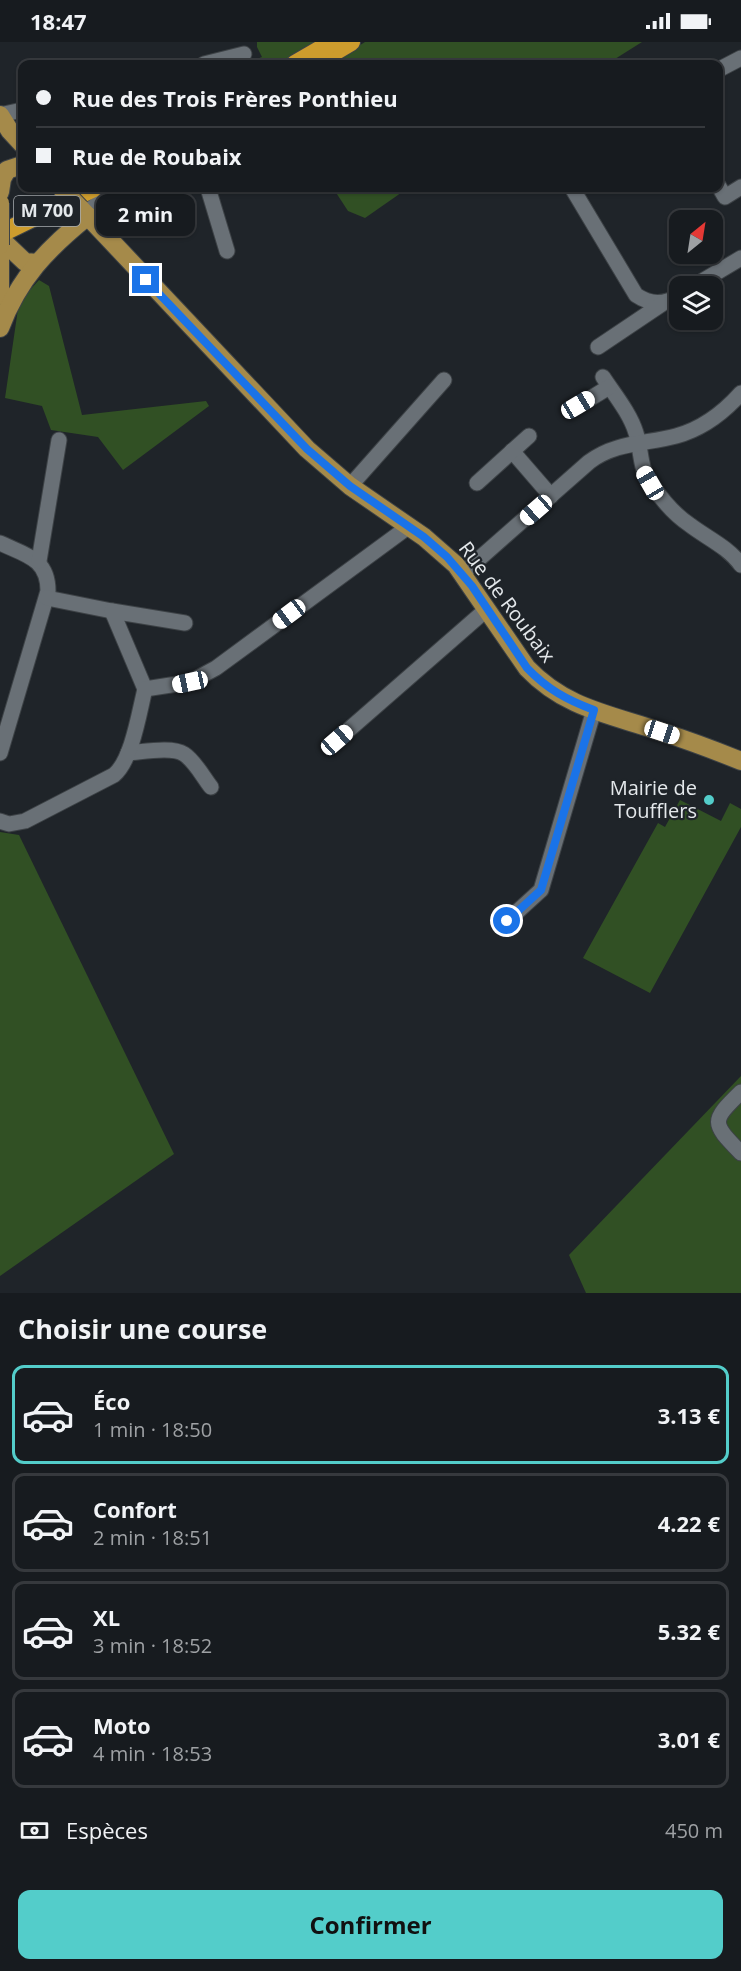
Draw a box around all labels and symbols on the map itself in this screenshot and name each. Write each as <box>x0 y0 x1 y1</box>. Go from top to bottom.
callout: 2 min <box>96 193 195 235</box>
road number: M 700 <box>14 196 80 226</box>
north arrow <box>669 210 723 264</box>
route end <box>132 266 159 293</box>
car <box>558 388 598 422</box>
car <box>633 463 667 503</box>
car <box>517 491 555 529</box>
street label: Rue de Roubaix <box>453 536 562 668</box>
car <box>269 596 309 632</box>
car <box>171 669 209 695</box>
car <box>642 718 682 746</box>
car <box>318 721 356 759</box>
place label: Mairie de Toufflers <box>610 774 697 824</box>
marker: Mairie de Toufflers <box>702 793 716 807</box>
route start <box>493 907 520 934</box>

